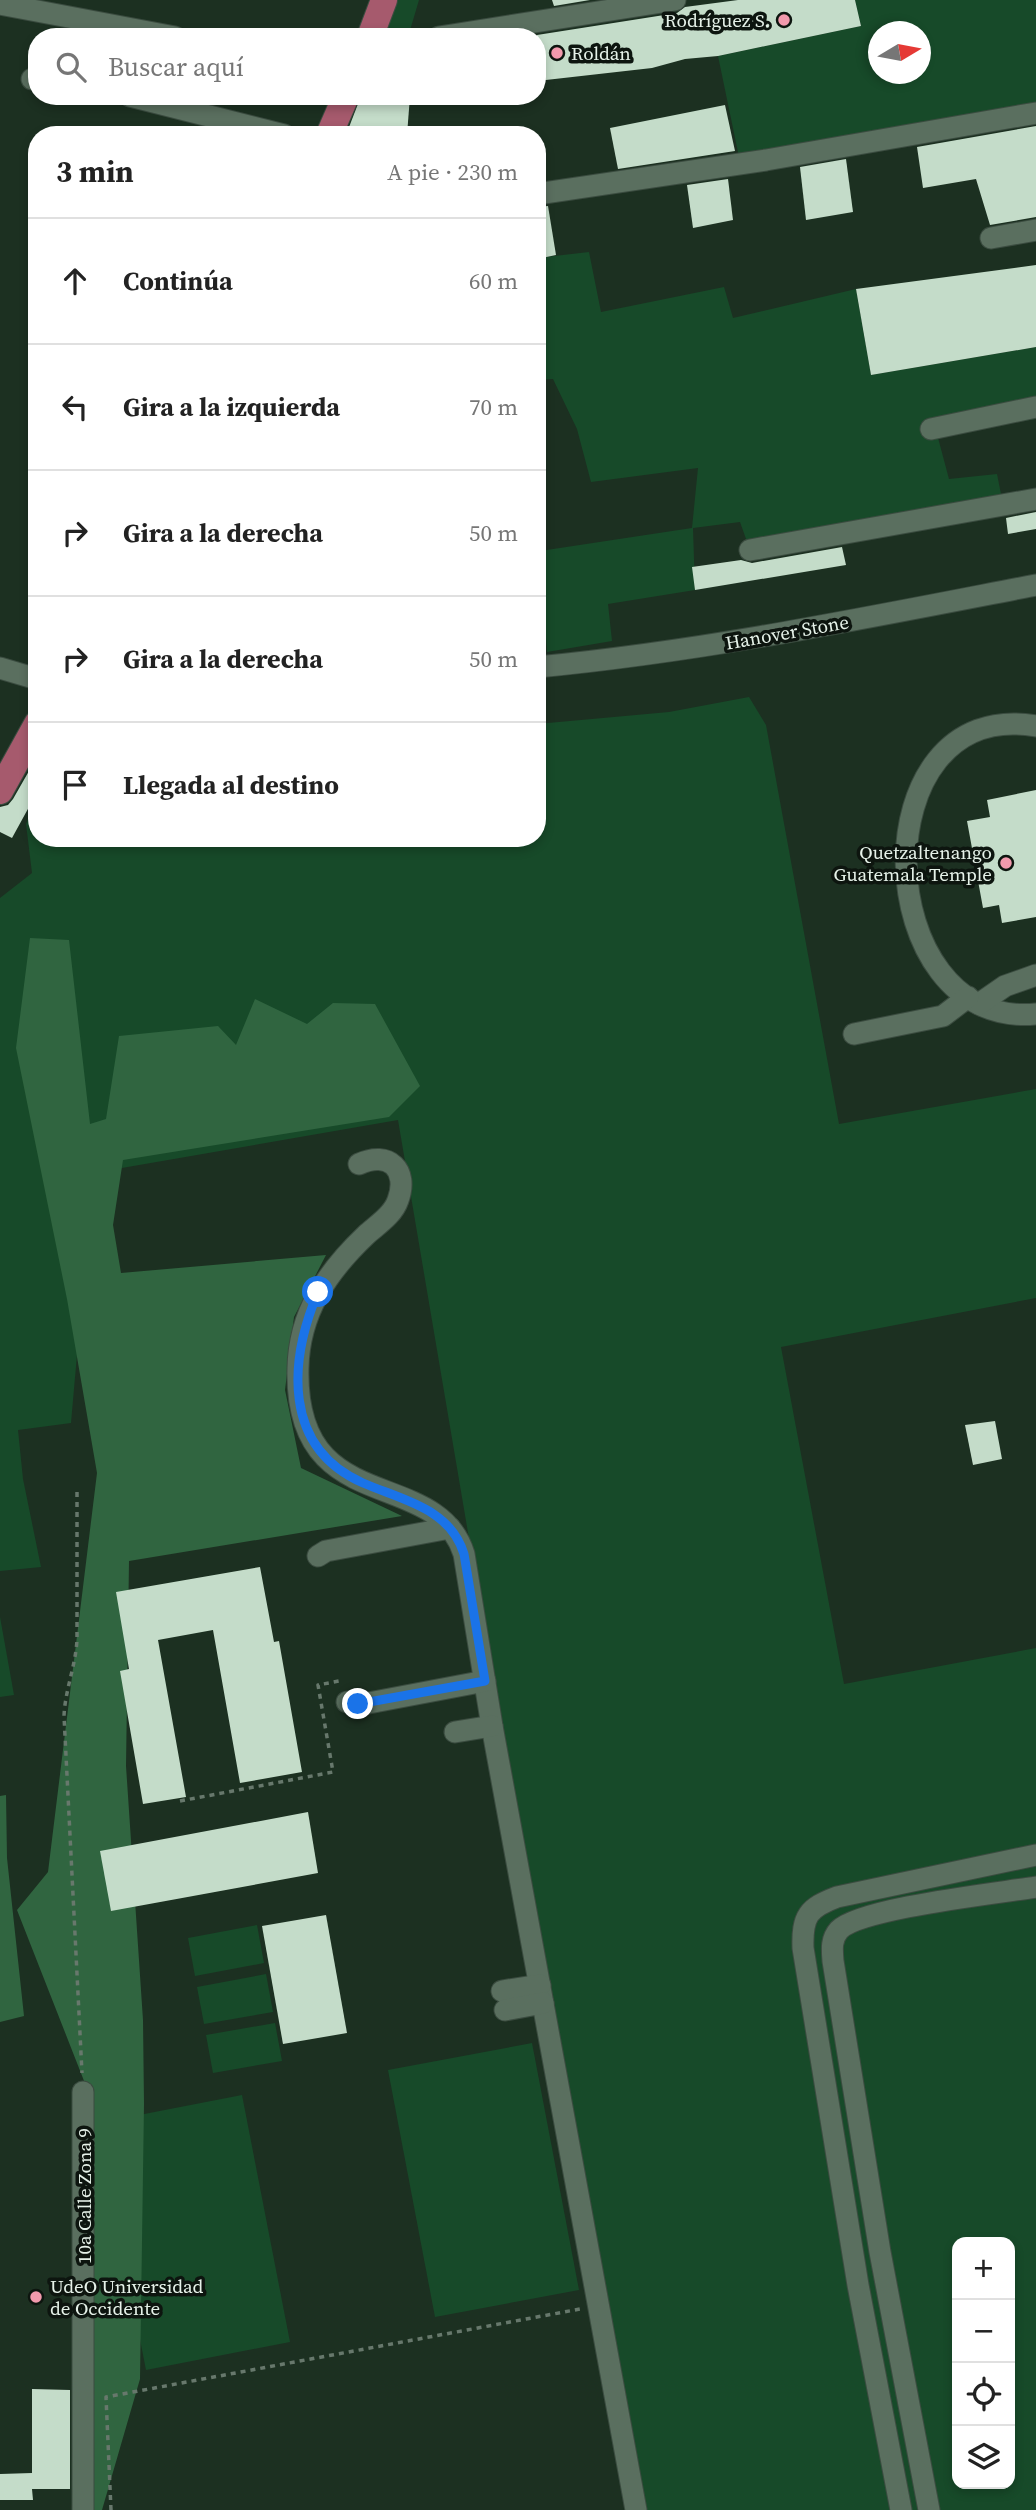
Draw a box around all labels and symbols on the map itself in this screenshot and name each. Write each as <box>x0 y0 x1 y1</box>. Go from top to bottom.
place label: Rodríguez S. <box>664 7 770 33</box>
marker: Rodríguez S. <box>776 12 792 28</box>
north arrow <box>868 21 931 84</box>
place label: Roldán <box>571 40 631 66</box>
marker: Roldán <box>549 45 565 61</box>
street label: Hanover Stone <box>723 608 851 656</box>
place label: Quetzaltenango Guatemala Temple <box>834 839 992 887</box>
marker: Quetzaltenango Guatemala Temple <box>998 855 1014 871</box>
route start <box>302 1276 333 1307</box>
route end <box>342 1688 373 1719</box>
street label: 10a Calle Zona 9 <box>71 2128 97 2264</box>
place label: UdeO Universidad de Occidente <box>50 2273 204 2321</box>
marker: UdeO Universidad de Occidente <box>28 2289 44 2305</box>

